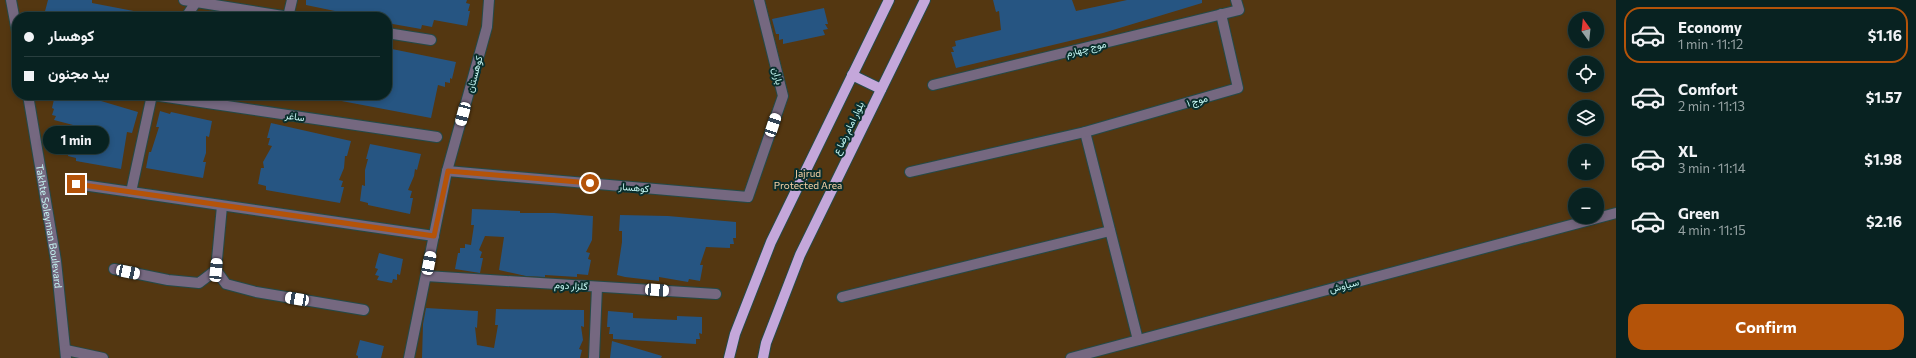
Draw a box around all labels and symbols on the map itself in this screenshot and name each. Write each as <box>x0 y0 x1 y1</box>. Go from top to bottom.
north arrow <box>1568 12 1604 48</box>
street label: موج چهارم <box>1065 37 1108 61</box>
street label: کوهستان <box>463 54 486 94</box>
street label: باران <box>769 66 786 86</box>
street label: موج ۱ <box>1185 91 1209 110</box>
street label: بلوار امام رضا ع <box>830 99 867 157</box>
car <box>454 101 472 127</box>
street label: ساغر <box>283 109 306 124</box>
car <box>764 112 782 138</box>
callout: 1 min <box>43 126 109 154</box>
street label: Takhte Soleyman Boulevard <box>34 163 65 289</box>
park label: Jajrud Protected Area <box>774 167 842 191</box>
route start <box>581 174 599 192</box>
route end <box>67 175 85 193</box>
street label: کوهسار <box>617 180 650 195</box>
car <box>421 250 437 276</box>
car <box>209 258 223 282</box>
car <box>115 264 141 280</box>
street label: سیاوش <box>1328 275 1361 296</box>
street label: گلزار دوم <box>554 278 589 293</box>
car <box>645 283 669 297</box>
car <box>284 291 310 307</box>

